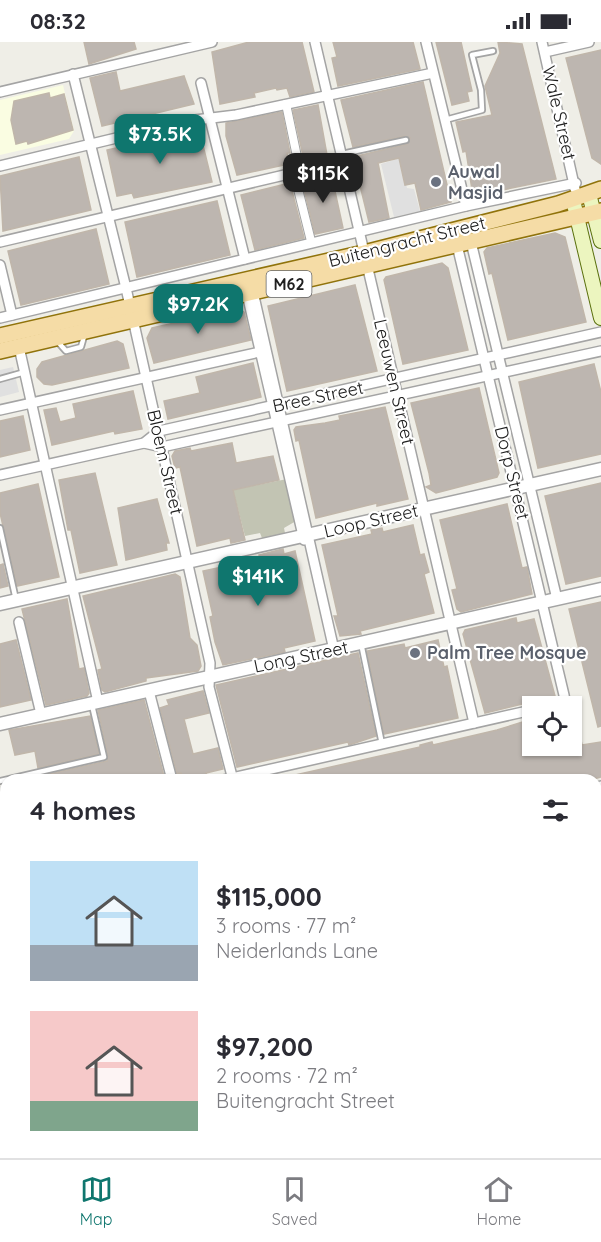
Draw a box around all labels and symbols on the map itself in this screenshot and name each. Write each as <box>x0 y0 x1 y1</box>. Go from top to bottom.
street label: Wale Street <box>537 63 582 162</box>
pin: $73.5K <box>111 114 209 165</box>
pin: $115K <box>281 153 365 204</box>
place label: Auwal Masjid <box>448 160 503 204</box>
marker: Auwal Masjid <box>429 175 443 189</box>
street label: Buitengracht Street <box>326 211 488 272</box>
road number: M62 <box>266 271 312 297</box>
pin: $97.2K <box>149 284 247 335</box>
street label: Leeuwen Street <box>369 317 420 447</box>
street label: Bree Street <box>270 376 366 417</box>
street label: Bloem Street <box>142 407 189 517</box>
street label: Dorp Street <box>490 424 535 522</box>
street label: Loop Street <box>321 498 420 543</box>
pin: $141K <box>216 556 300 607</box>
street label: Long Street <box>251 635 350 678</box>
place label: Palm Tree Mosque <box>427 641 587 664</box>
marker: Palm Tree Mosque <box>408 646 422 660</box>

